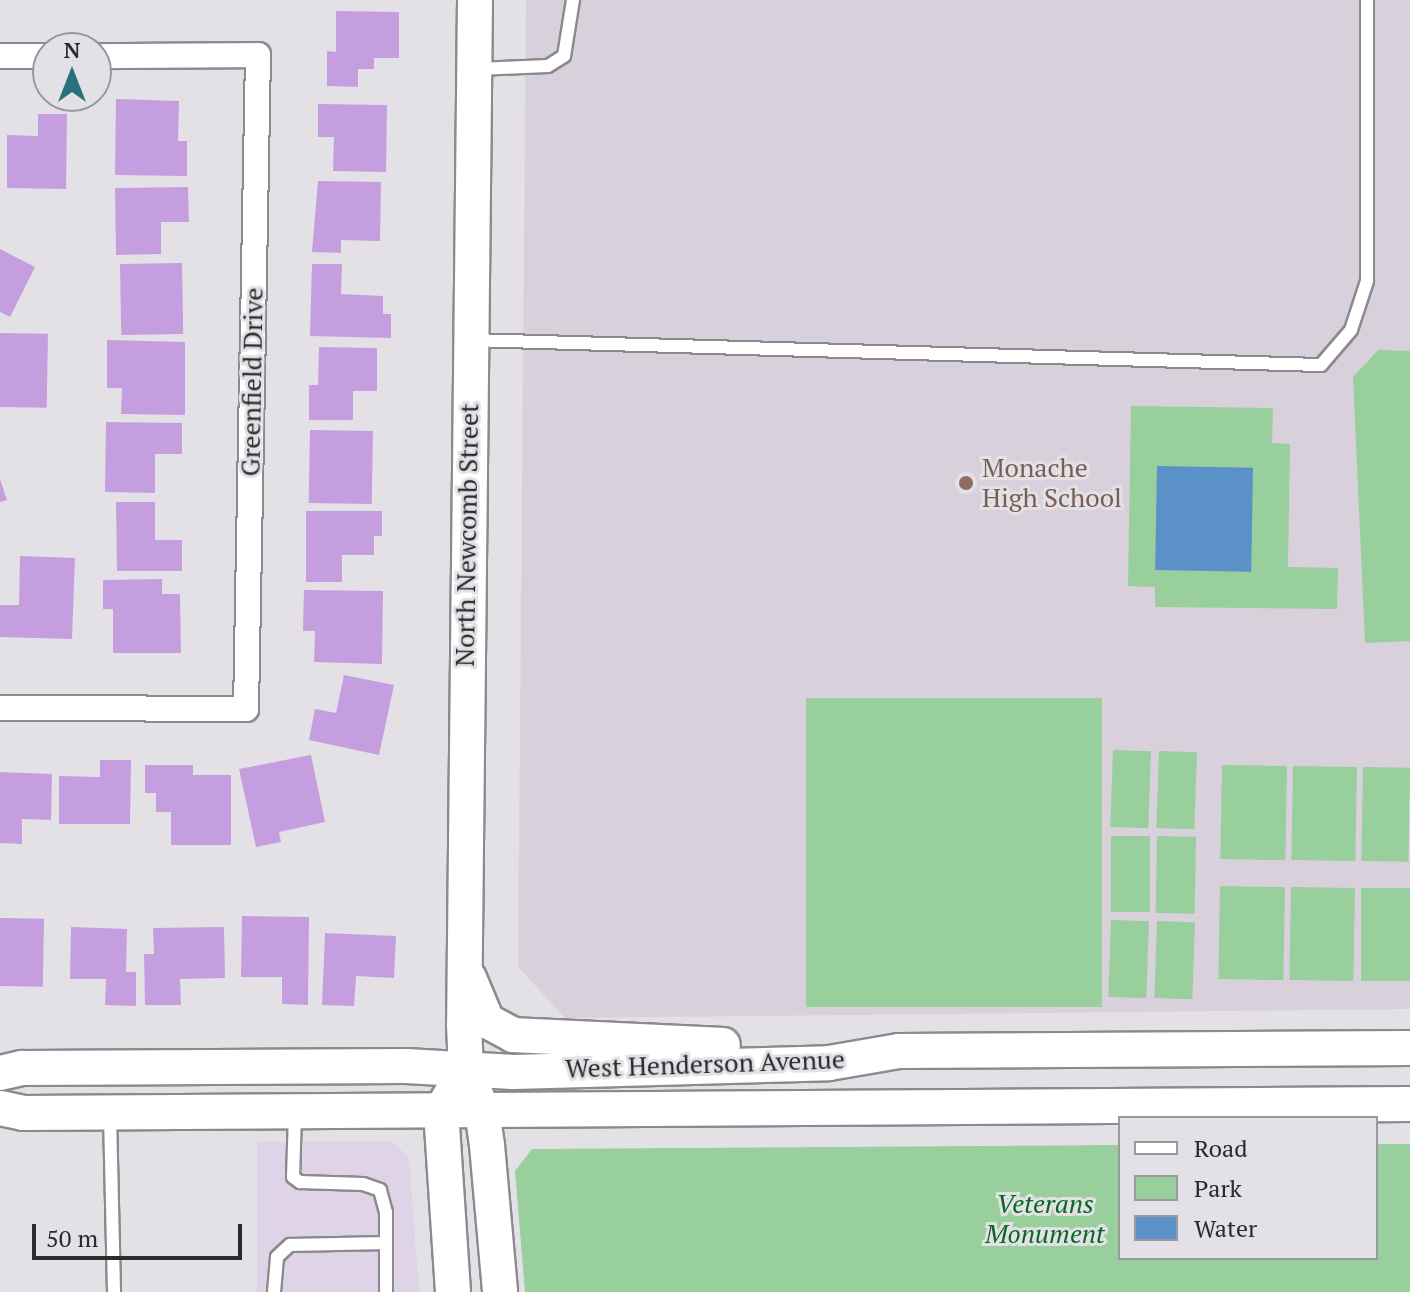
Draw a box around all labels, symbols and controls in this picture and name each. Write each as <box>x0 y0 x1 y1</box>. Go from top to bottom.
north arrow <box>32 32 112 112</box>
text: N <box>64 35 80 64</box>
street label: Greenfield Drive <box>235 287 269 477</box>
street label: North Newcomb Street <box>449 403 485 667</box>
place label: Monache High School <box>982 452 1122 514</box>
marker: Monache High School <box>957 474 975 492</box>
street label: West Henderson Avenue <box>564 1044 846 1084</box>
legend <box>1118 1116 1378 1260</box>
text: Road <box>1194 1132 1248 1164</box>
text: Park <box>1194 1172 1242 1204</box>
park label: Veterans Monument <box>985 1188 1105 1250</box>
scale bar <box>36 1208 246 1258</box>
text: Water <box>1194 1212 1257 1244</box>
text: 50 m <box>46 1222 98 1254</box>

